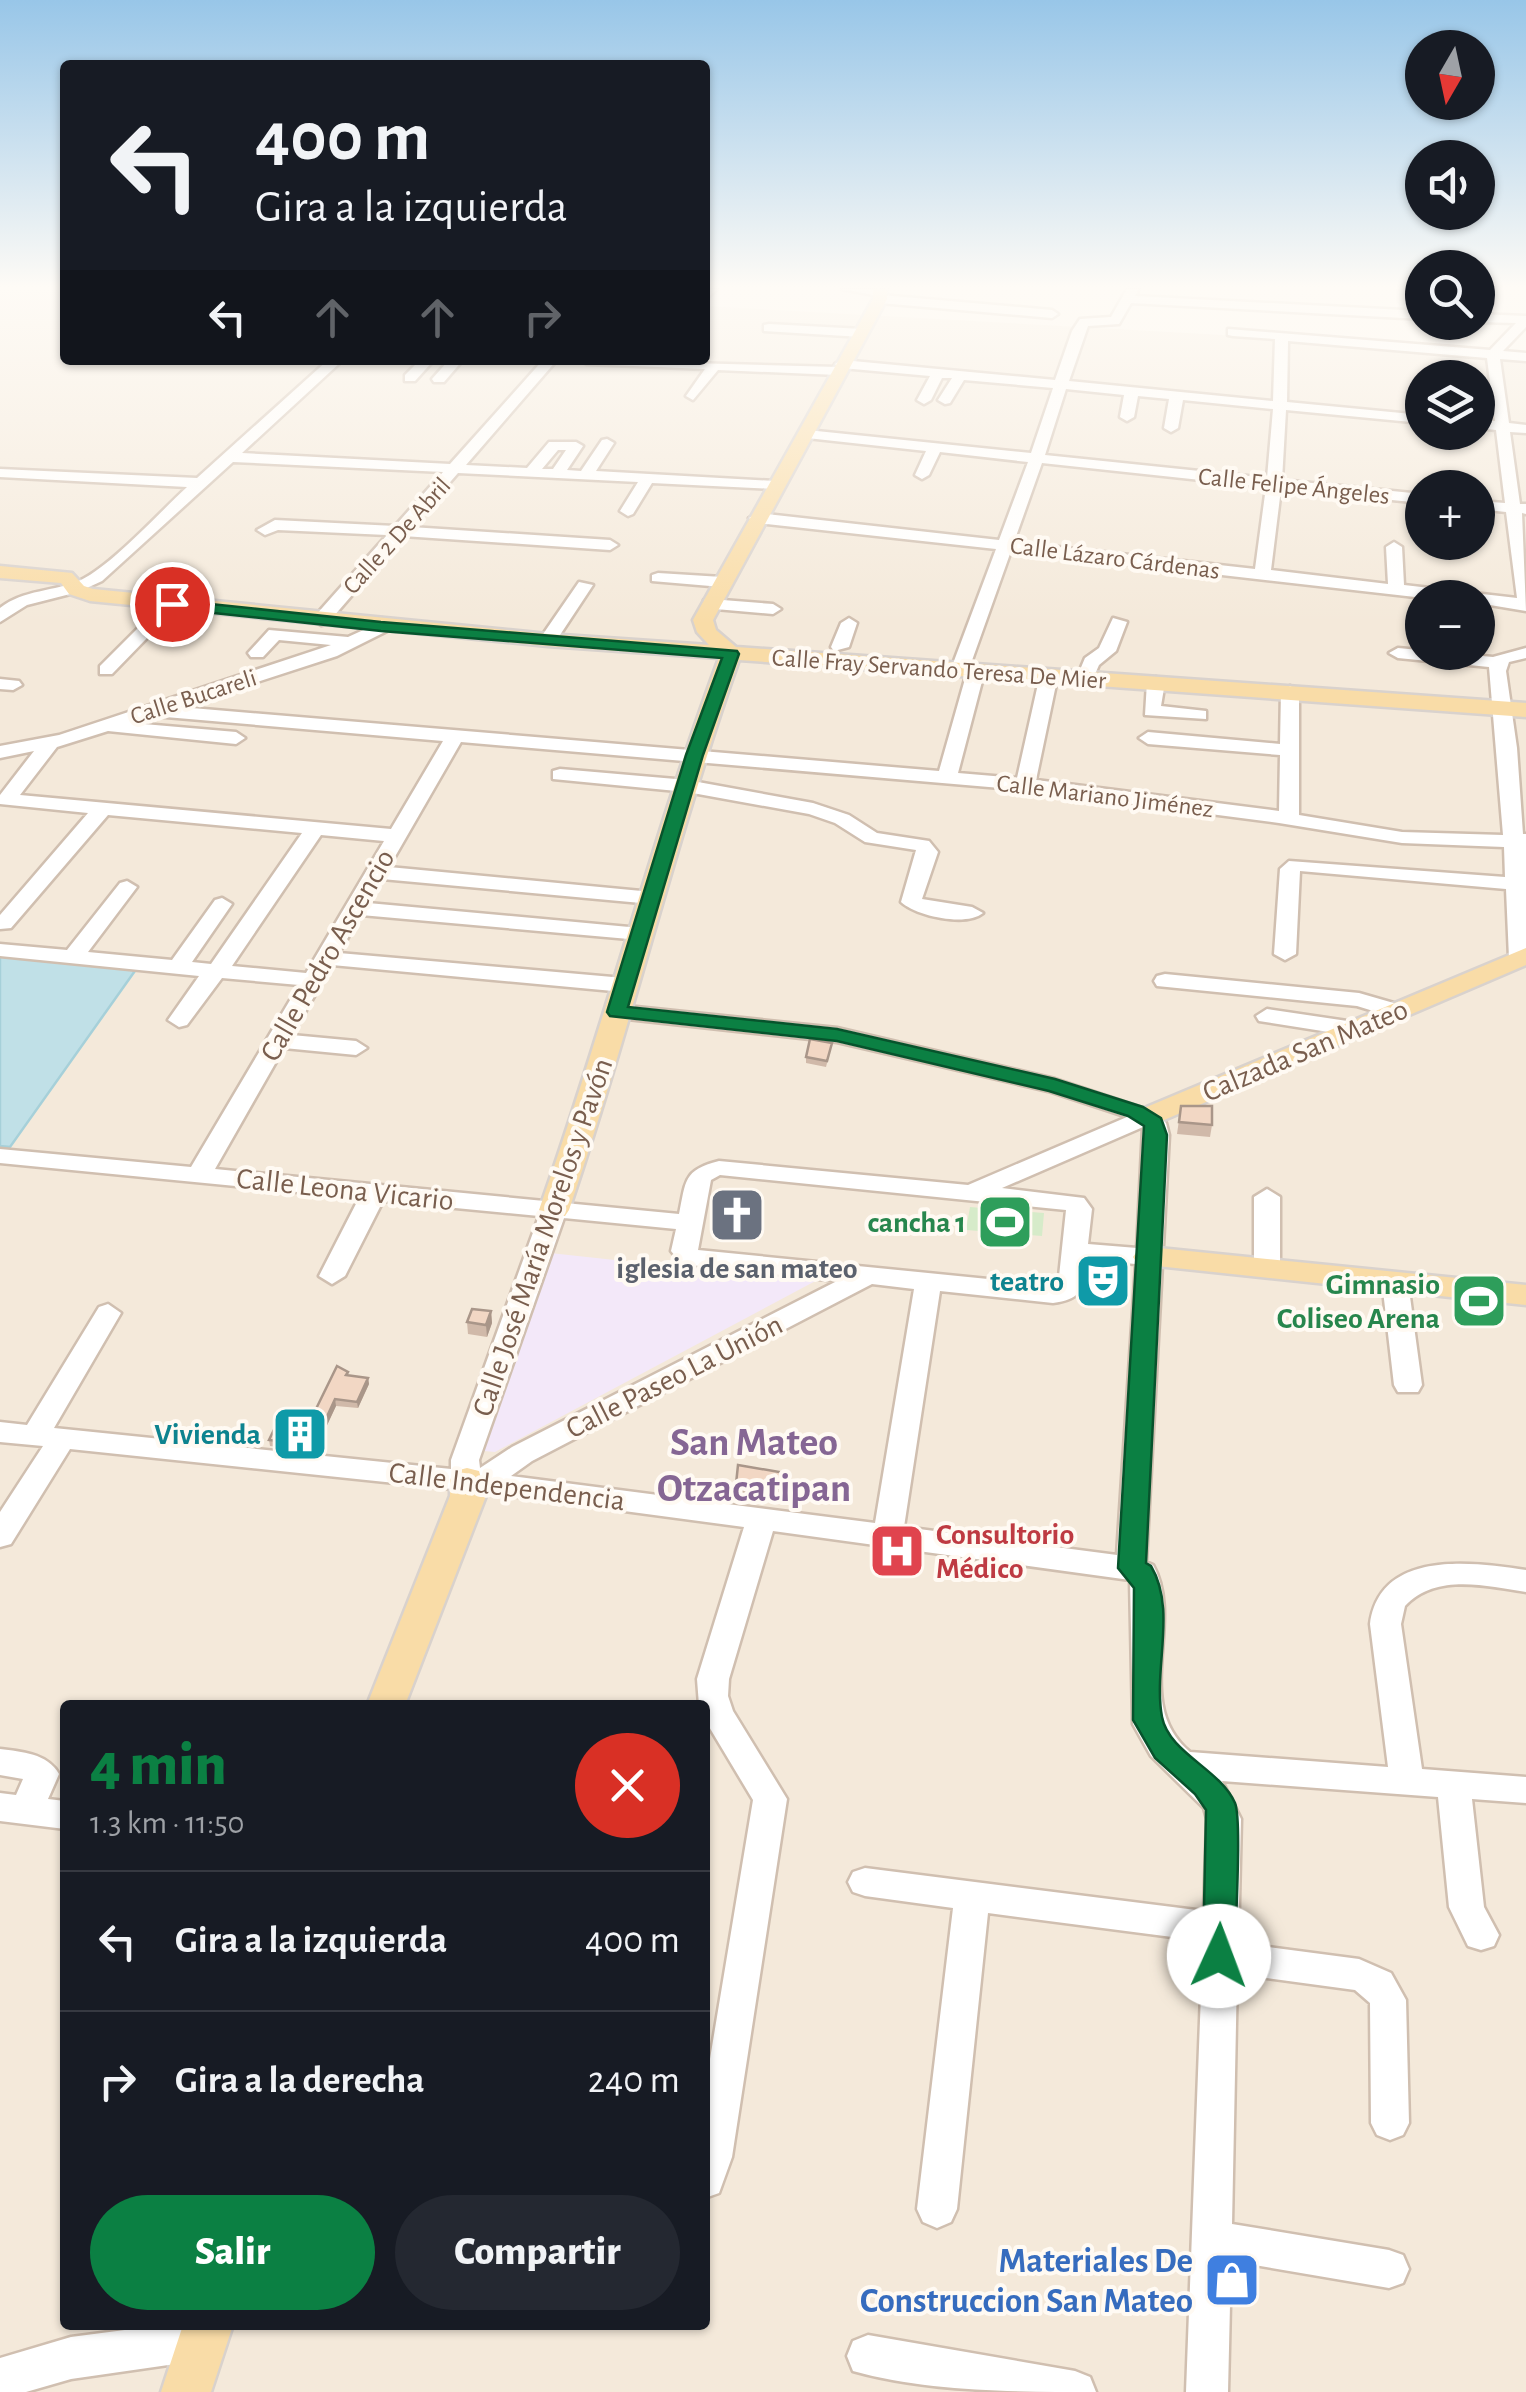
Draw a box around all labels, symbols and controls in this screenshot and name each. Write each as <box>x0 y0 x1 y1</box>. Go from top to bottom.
north arrow <box>1405 30 1495 120</box>
map controls <box>1405 30 1495 670</box>
icon: left <box>90 100 220 230</box>
text: 400 m <box>255 103 430 173</box>
button: sound <box>1405 140 1495 230</box>
text: Gira a la izquierda <box>255 185 568 230</box>
button: search <box>1405 250 1495 340</box>
icon: left <box>200 290 255 345</box>
icon: ahead <box>305 290 360 345</box>
icon: ahead <box>410 290 465 345</box>
icon: right <box>515 290 570 345</box>
button: layers <box>1405 360 1495 450</box>
street label: Calle Felipe Ángeles <box>1197 461 1391 509</box>
button: + <box>1405 470 1495 560</box>
street label: Calle 2 De Abril <box>339 473 456 599</box>
street label: Calle Lázaro Cárdenas <box>1009 533 1221 584</box>
pin <box>130 562 215 647</box>
icon: arrive <box>145 577 200 632</box>
button: − <box>1405 580 1495 670</box>
street label: Calle Fray Servando Teresa De Mier <box>771 645 1107 694</box>
street label: Calle Bucareli <box>127 665 260 730</box>
street label: Calle Mariano Jiménez <box>995 771 1215 822</box>
street label: Calle Pedro Ascencio <box>255 845 401 1066</box>
street label: Calzada San Mateo <box>1198 994 1412 1108</box>
street label: Calle José María Morelos y Pavón <box>467 1054 618 1420</box>
street label: Calle Leona Vicario <box>235 1164 455 1216</box>
church icon: iglesia de san mateo <box>707 1185 767 1245</box>
sports icon: cancha 1 <box>975 1192 1035 1252</box>
place label: cancha 1 <box>867 1208 966 1238</box>
theatre icon: teatro <box>1073 1251 1133 1311</box>
place label: iglesia de san mateo <box>616 1254 858 1284</box>
place label: teatro <box>990 1267 1064 1297</box>
place label: Gimnasio Coliseo Arena <box>1277 1270 1440 1334</box>
sports icon: Gimnasio Coliseo Arena <box>1449 1271 1509 1331</box>
street label: Calle Paseo La Unión <box>561 1309 788 1444</box>
building icon: Vivienda <box>270 1404 330 1464</box>
place label: Vivienda <box>154 1420 261 1450</box>
district label: San Mateo Otzacatipan <box>657 1423 851 1509</box>
street label: Calle Independencia <box>387 1458 627 1516</box>
place label: Consultorio Médico <box>936 1520 1074 1584</box>
hospital icon: Consultorio Médico <box>867 1521 927 1581</box>
button: close <box>575 1733 680 1838</box>
text: 4 min <box>90 1736 227 1796</box>
text: 1.3 km · 11:50 <box>90 1807 245 1839</box>
position arrow <box>1167 1904 1271 2008</box>
icon: left <box>90 1914 145 1969</box>
text: Gira a la izquierda <box>175 1922 447 1960</box>
text: 400 m <box>585 1922 680 1960</box>
icon: right <box>90 2054 145 2109</box>
text: Gira a la derecha <box>175 2062 425 2100</box>
text: 240 m <box>588 2062 680 2100</box>
button: Salir <box>90 2195 375 2310</box>
button: Compartir <box>395 2195 680 2310</box>
place label: Materiales De Construccion San Mateo <box>860 2244 1193 2319</box>
shop icon: Materiales De Construccion San Mateo <box>1202 2250 1262 2310</box>

